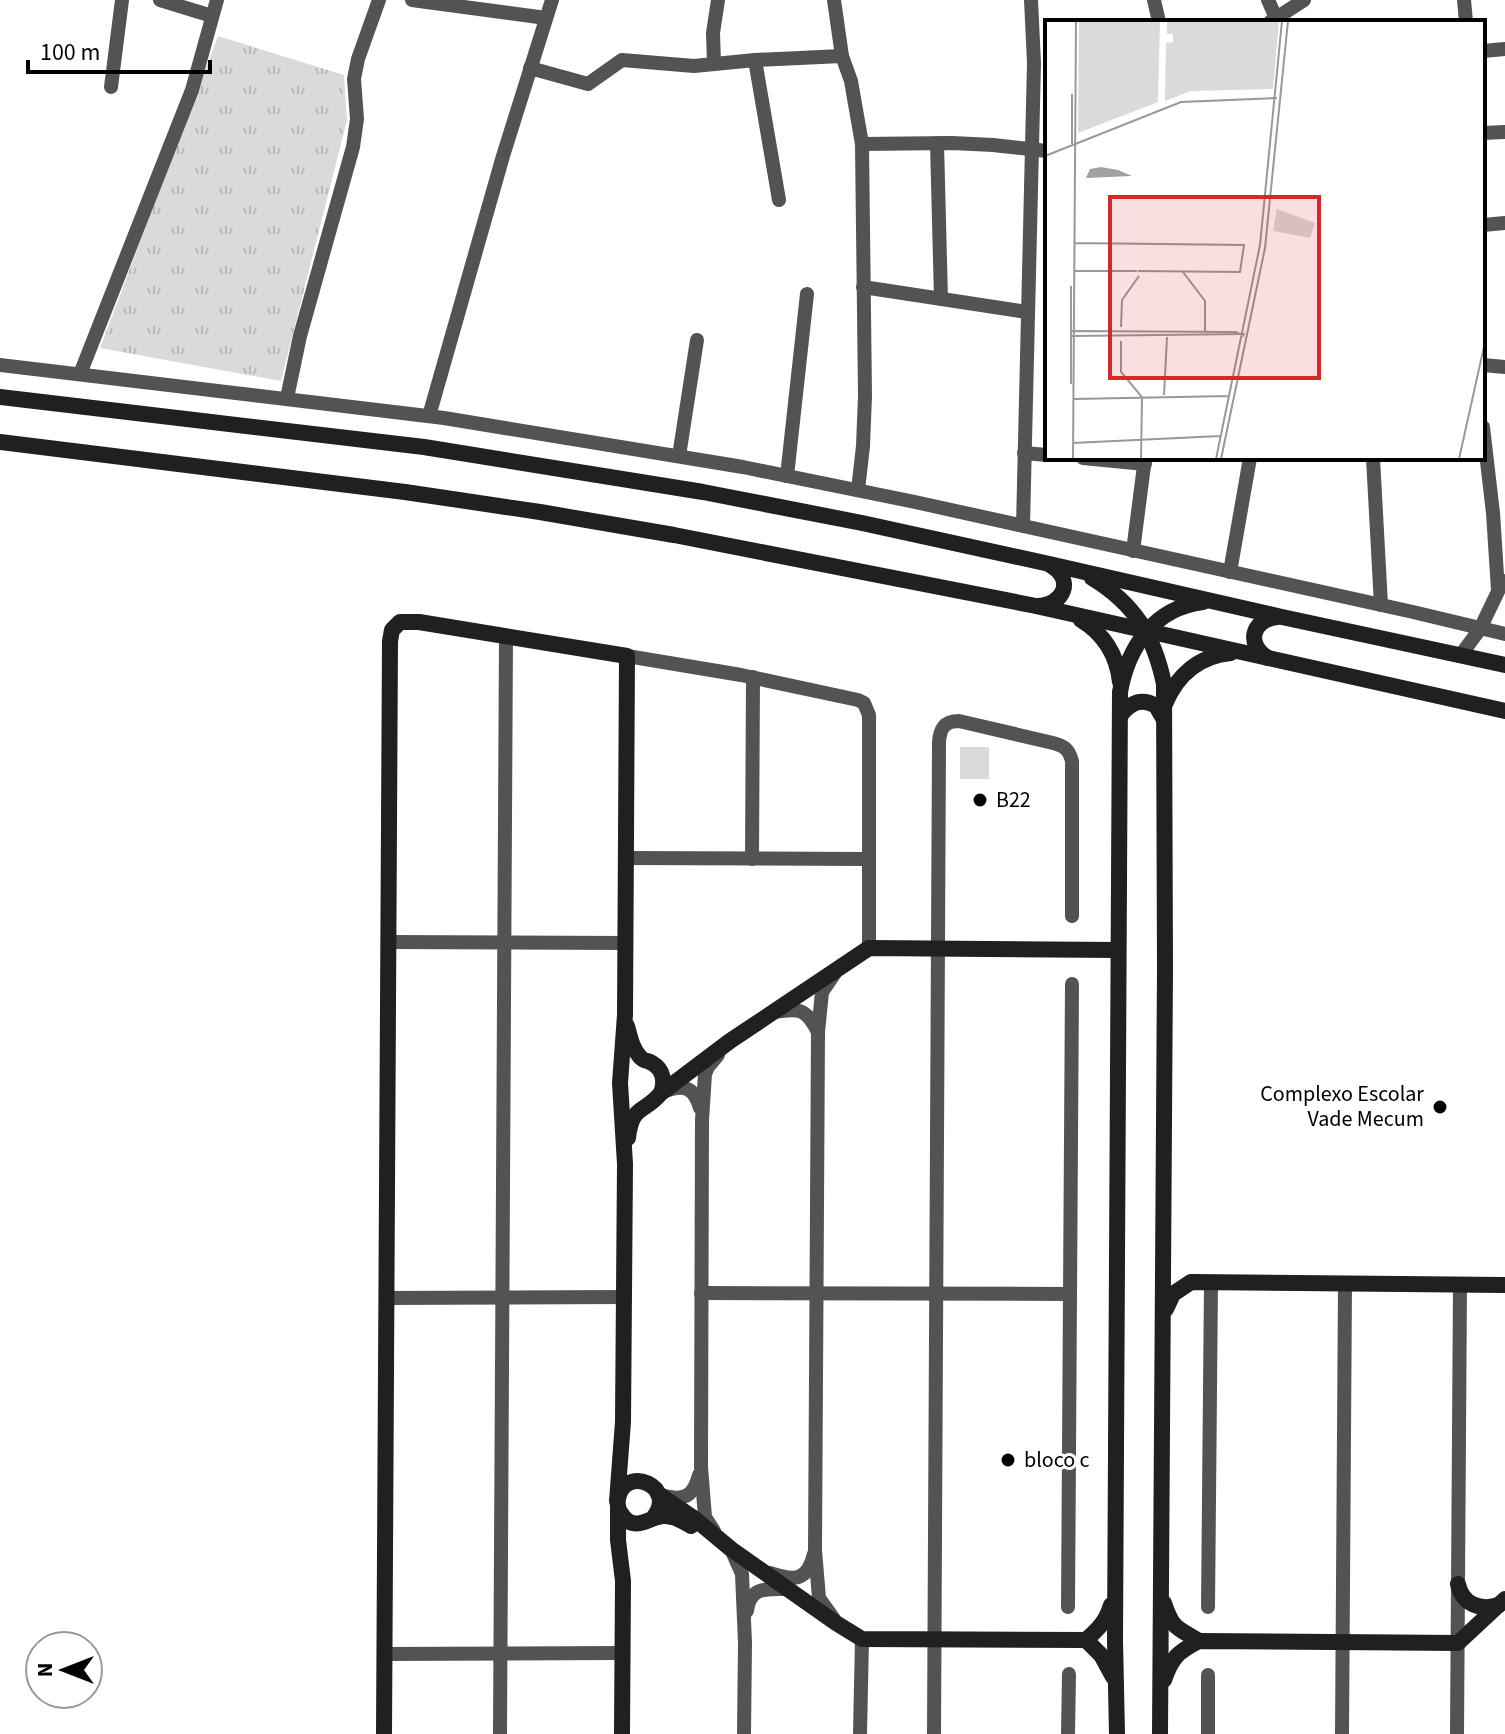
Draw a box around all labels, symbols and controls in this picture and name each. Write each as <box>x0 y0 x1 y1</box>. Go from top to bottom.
inset map <box>1045 20 1485 460</box>
scale bar <box>28 24 210 74</box>
text: 100 m <box>40 35 100 70</box>
place label: B22 <box>996 784 1031 816</box>
marker: B22 <box>971 791 989 809</box>
place label: Complexo Escolar Vade Mecum <box>1260 1078 1424 1135</box>
marker: Complexo Escolar Vade Mecum <box>1431 1098 1449 1116</box>
place label: bloco c <box>1024 1444 1090 1476</box>
marker: bloco c <box>999 1451 1017 1469</box>
north arrow <box>24 1630 104 1710</box>
text: N <box>29 1663 61 1677</box>

